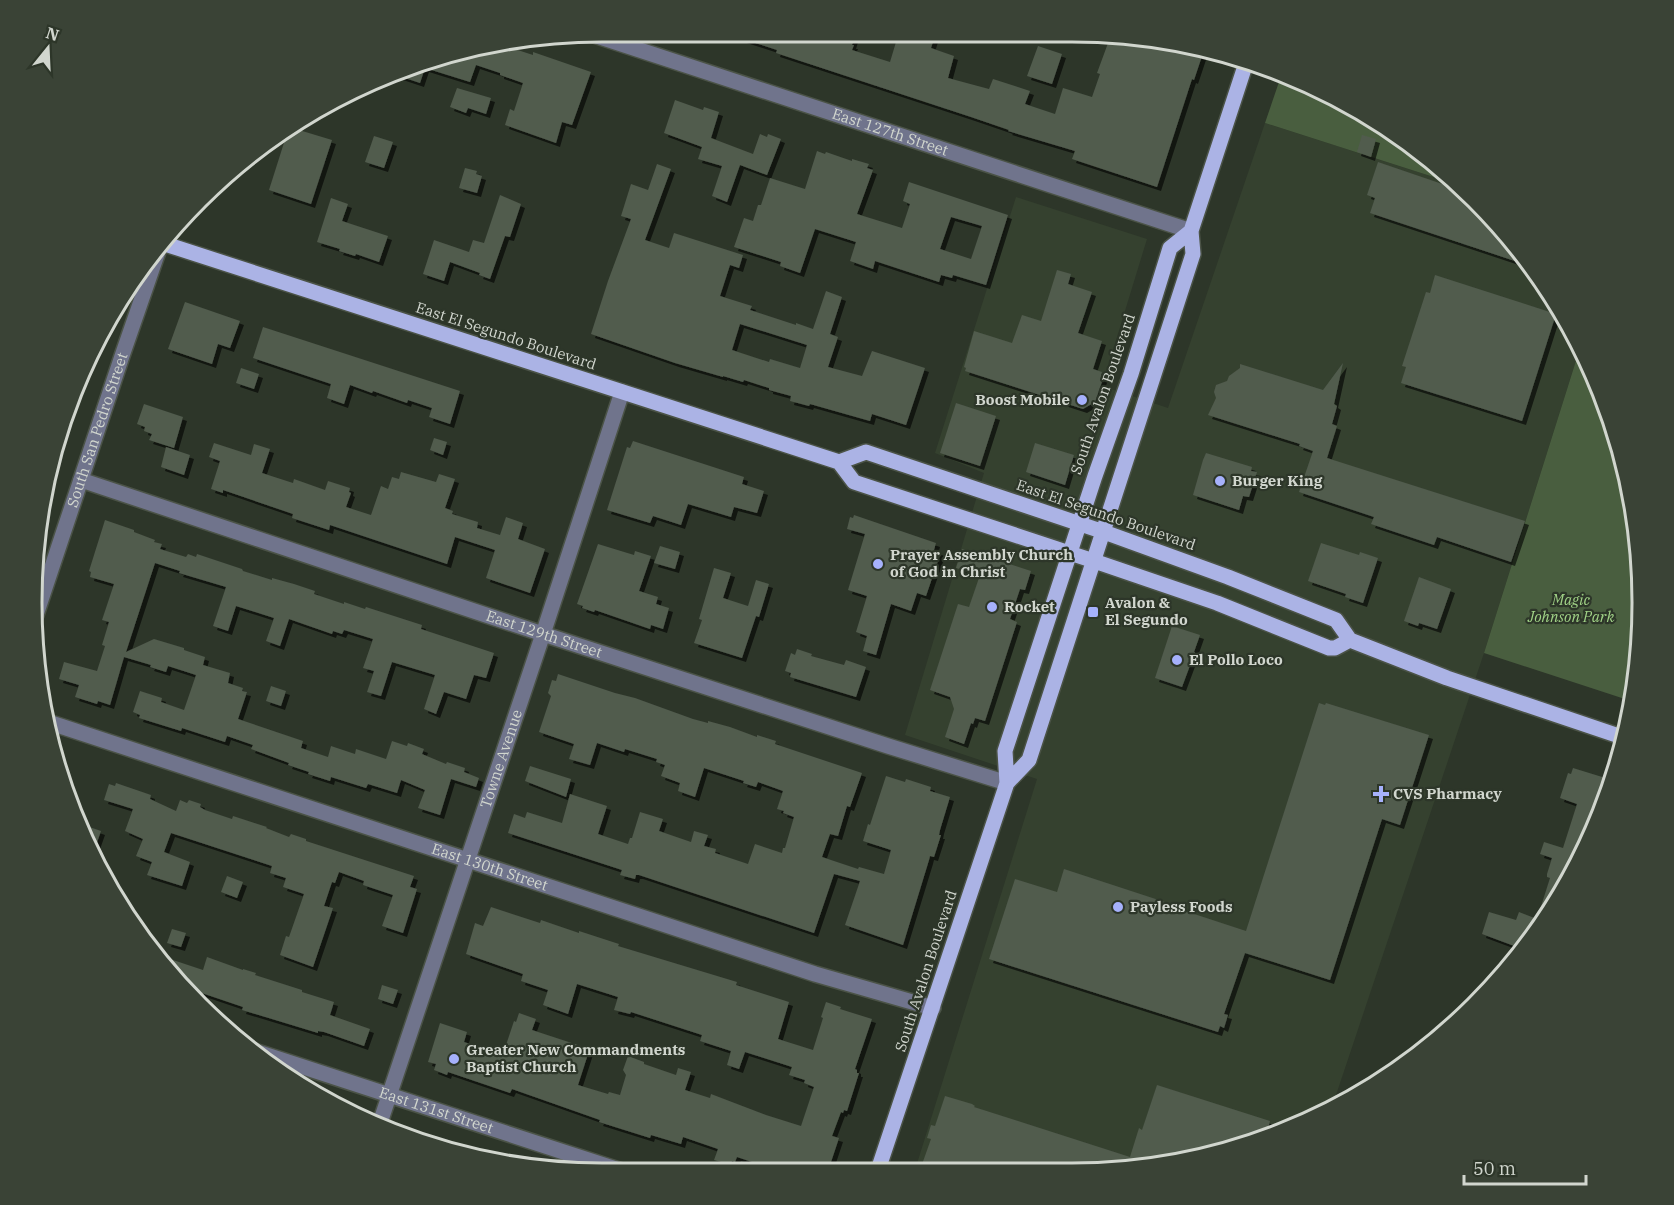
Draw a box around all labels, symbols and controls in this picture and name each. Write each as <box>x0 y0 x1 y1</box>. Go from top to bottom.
north arrow <box>18 18 78 78</box>
text: N <box>44 22 62 45</box>
street label: East 127th Street <box>830 104 951 160</box>
street label: East El Segundo Boulevard <box>414 297 599 374</box>
street label: South Avalon Boulevard <box>1066 311 1139 477</box>
street label: South San Pedro Street <box>62 350 132 510</box>
place label: Boost Mobile <box>975 390 1070 409</box>
marker: Boost Mobile <box>1075 393 1089 407</box>
place label: Burger King <box>1232 471 1323 490</box>
marker: Burger King <box>1213 474 1227 488</box>
street label: East El Segundo Boulevard <box>1014 475 1198 554</box>
place label: Prayer Assembly Church of God in Christ <box>890 545 1073 581</box>
marker: Prayer Assembly Church of God in Christ <box>871 557 885 571</box>
park label: Magic Johnson Park <box>1527 590 1614 626</box>
place label: Avalon & El Segundo <box>1105 593 1188 629</box>
place label: Rocket <box>1004 597 1055 616</box>
marker: Rocket <box>985 600 999 614</box>
marker: Avalon & El Segundo <box>1086 605 1100 619</box>
street label: East 129th Street <box>484 606 605 662</box>
place label: El Pollo Loco <box>1189 650 1283 669</box>
marker: El Pollo Loco <box>1170 653 1184 667</box>
street label: Towne Avenue <box>476 707 526 811</box>
place label: CVS Pharmacy <box>1393 784 1502 803</box>
marker: CVS Pharmacy <box>1374 787 1388 801</box>
street label: East 130th Street <box>429 839 550 895</box>
street label: South Avalon Boulevard <box>890 888 961 1054</box>
place label: Payless Foods <box>1130 897 1233 916</box>
marker: Payless Foods <box>1111 900 1125 914</box>
place label: Greater New Commandments Baptist Church <box>466 1040 685 1076</box>
marker: Greater New Commandments Baptist Church <box>447 1052 461 1066</box>
street label: East 131st Street <box>377 1082 496 1137</box>
scale bar <box>1464 1148 1586 1186</box>
text: 50 m <box>1473 1157 1516 1180</box>

